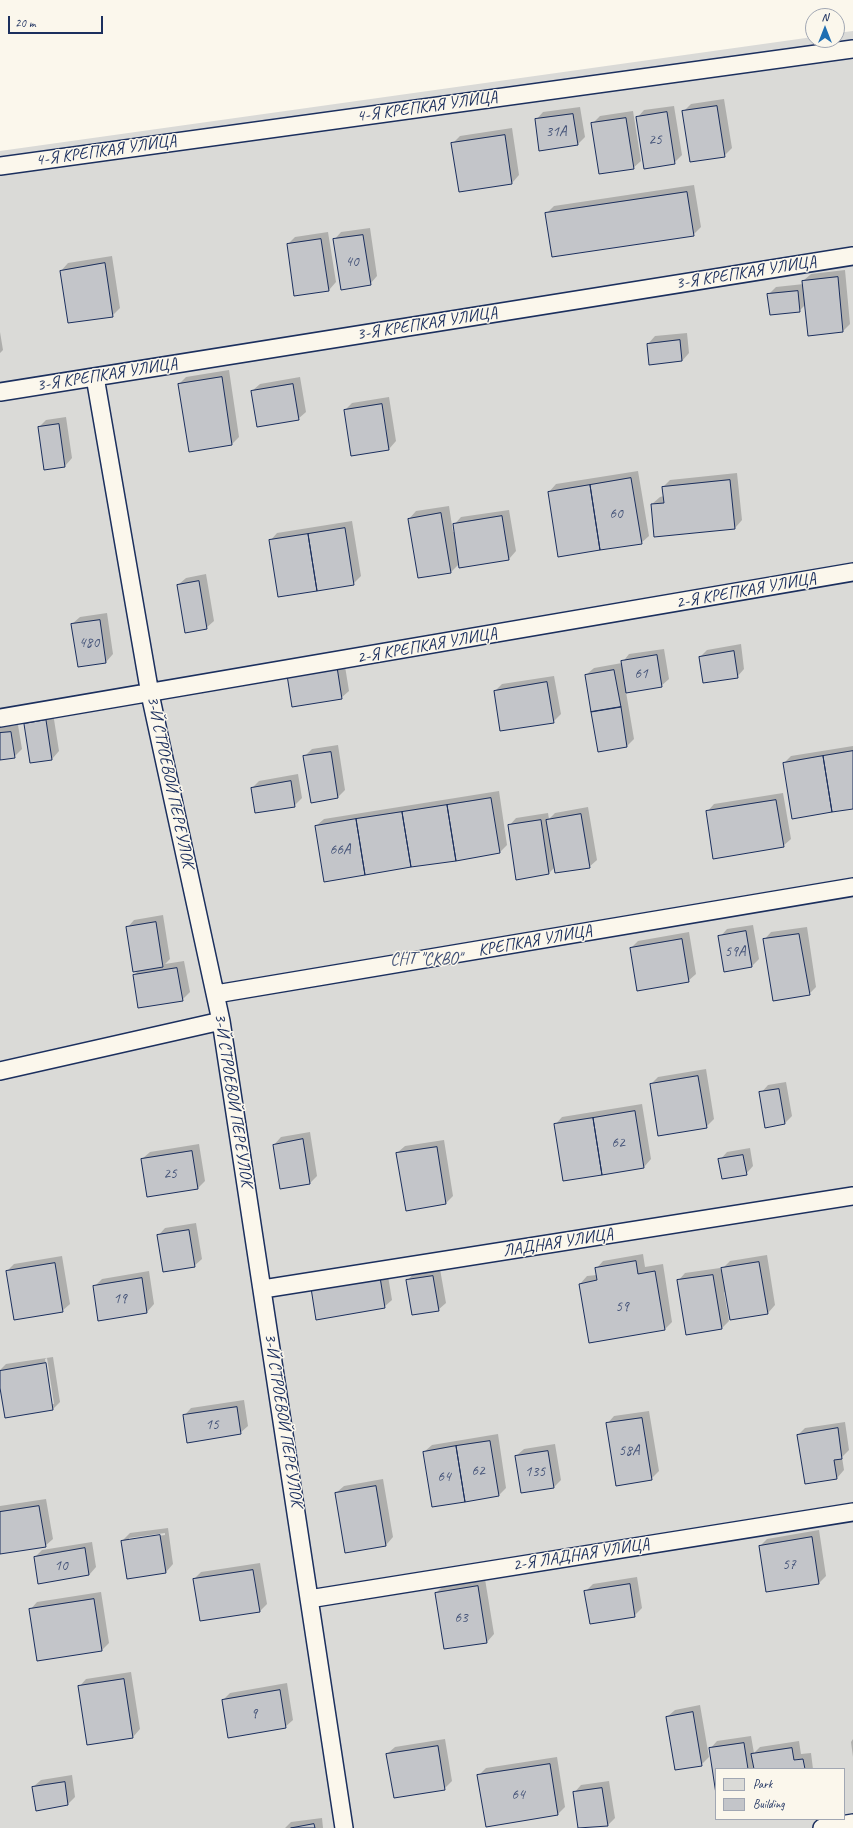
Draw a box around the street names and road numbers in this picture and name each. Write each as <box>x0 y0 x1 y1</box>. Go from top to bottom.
street label: 4-Я КРЕПКАЯ УЛИЦА <box>355 87 499 127</box>
street label: 4-Я КРЕПКАЯ УЛИЦА <box>34 131 178 171</box>
street label: 3-Я КРЕПКАЯ УЛИЦА <box>674 252 818 294</box>
street label: 3-Я КРЕПКАЯ УЛИЦА <box>355 303 499 345</box>
street label: 3-Я КРЕПКАЯ УЛИЦА <box>35 354 179 396</box>
street label: 2-Я КРЕПКАЯ УЛИЦА <box>674 569 818 613</box>
street label: 2-Я КРЕПКАЯ УЛИЦА <box>355 624 499 668</box>
street label: 3-Й СТРОЕВОЙ ПЕРЕУЛОК <box>142 694 198 870</box>
street label: КРЕПКАЯ УЛИЦА <box>476 921 594 961</box>
street label: 3-Й СТРОЕВОЙ ПЕРЕУЛОК <box>209 1012 257 1188</box>
street label: ЛАДНАЯ УЛИЦА <box>501 1224 615 1262</box>
street label: 3-Й СТРОЕВОЙ ПЕРЕУЛОК <box>259 1332 307 1508</box>
street label: 2-Я ЛАДНАЯ УЛИЦА <box>511 1534 651 1576</box>

